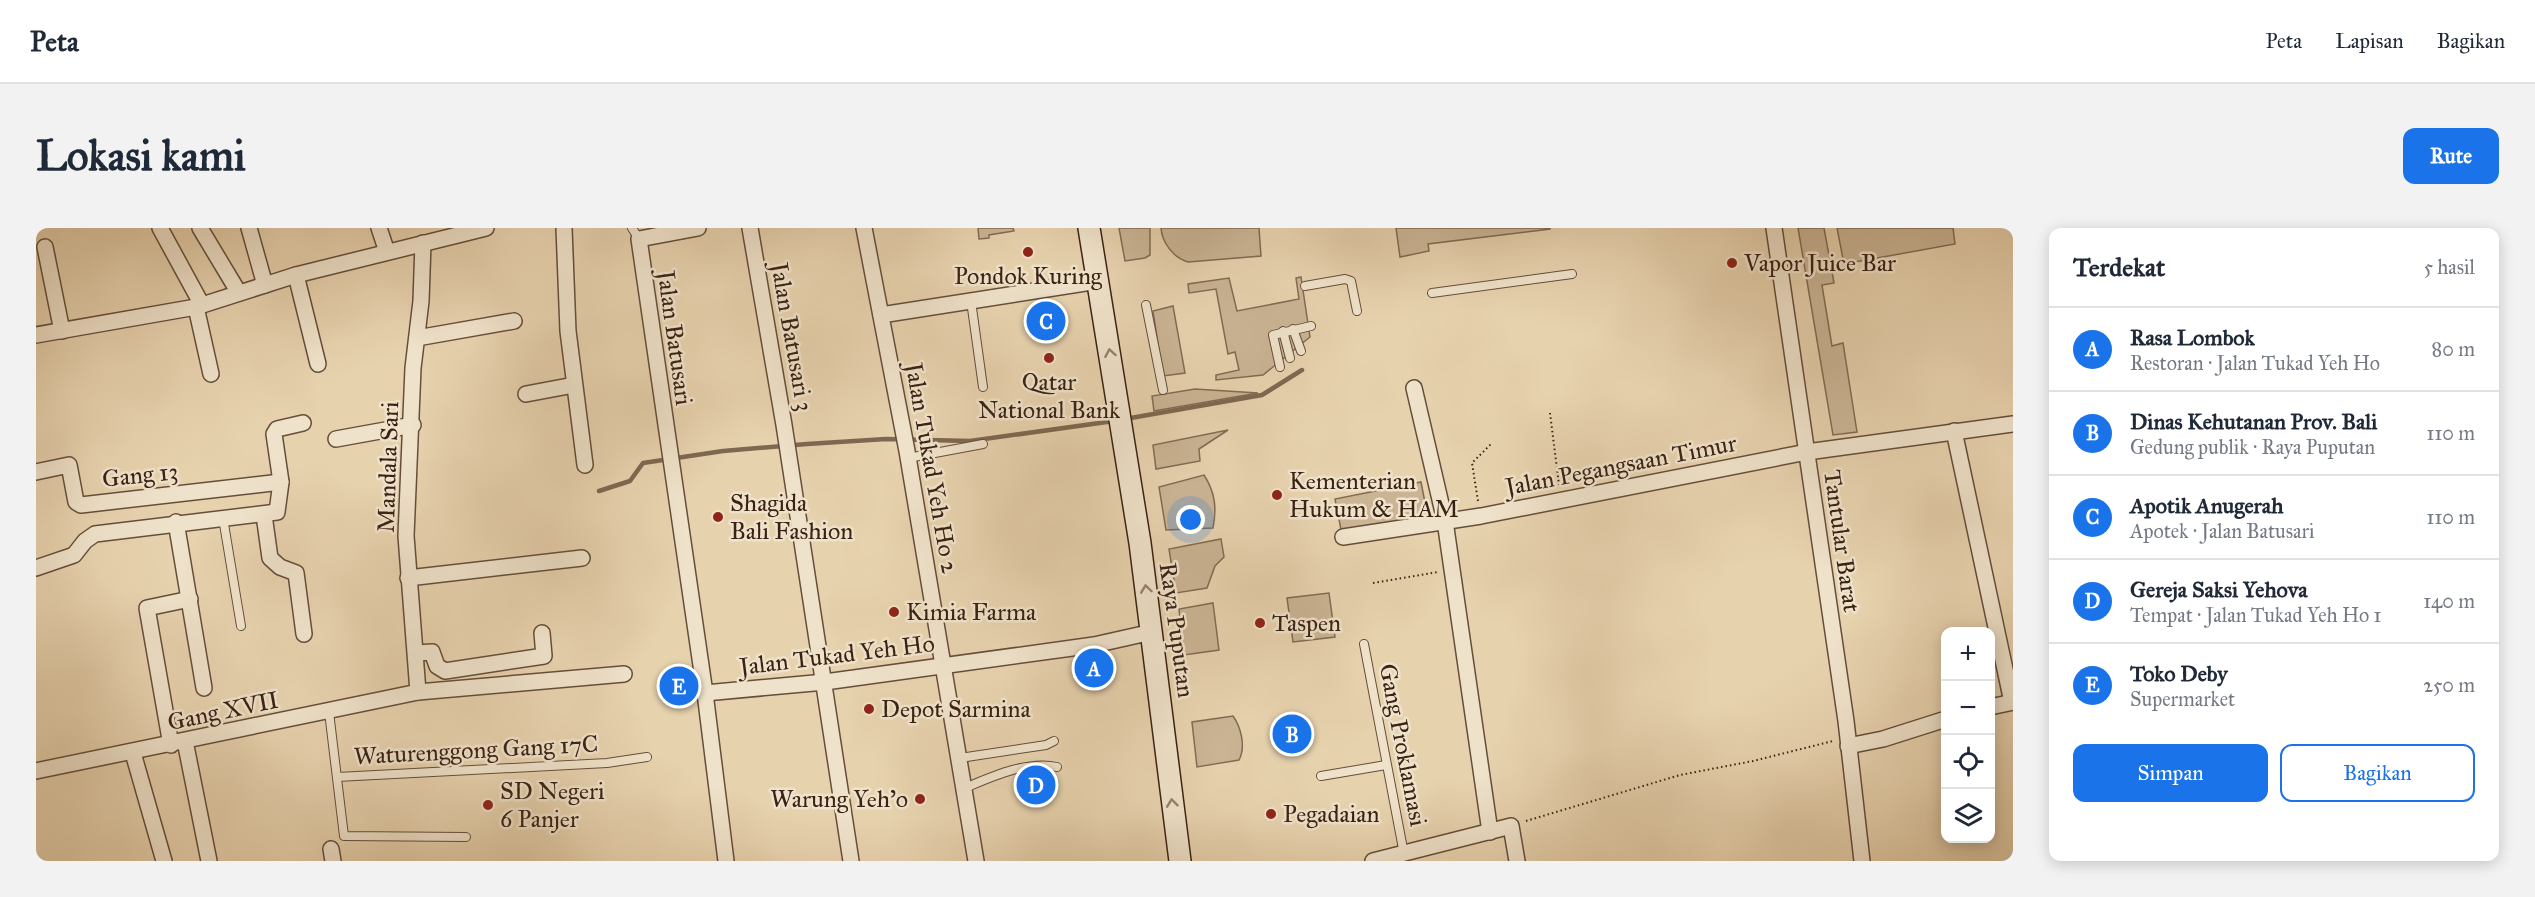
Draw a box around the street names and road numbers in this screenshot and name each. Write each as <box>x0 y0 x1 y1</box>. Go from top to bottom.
street label: Jalan Batusari 3 <box>764 257 820 414</box>
street label: Jalan Batusari <box>650 266 699 408</box>
street label: Jalan Tukad Yeh Ho 2 <box>898 357 965 576</box>
street label: Mandala Sari <box>371 400 405 533</box>
street label: Jalan Pegangsaan Timur <box>1500 428 1739 503</box>
street label: Gang 13 <box>101 456 179 494</box>
street label: Tantular Barat <box>1817 468 1867 615</box>
street label: Raya Puputan <box>1153 561 1201 699</box>
street label: Jalan Tukad Yeh Ho <box>735 628 936 682</box>
street label: Gang Proklamasi <box>1373 661 1434 829</box>
street label: Gang XVII <box>165 685 281 737</box>
street label: Waturenggong Gang 17C <box>353 729 599 771</box>

